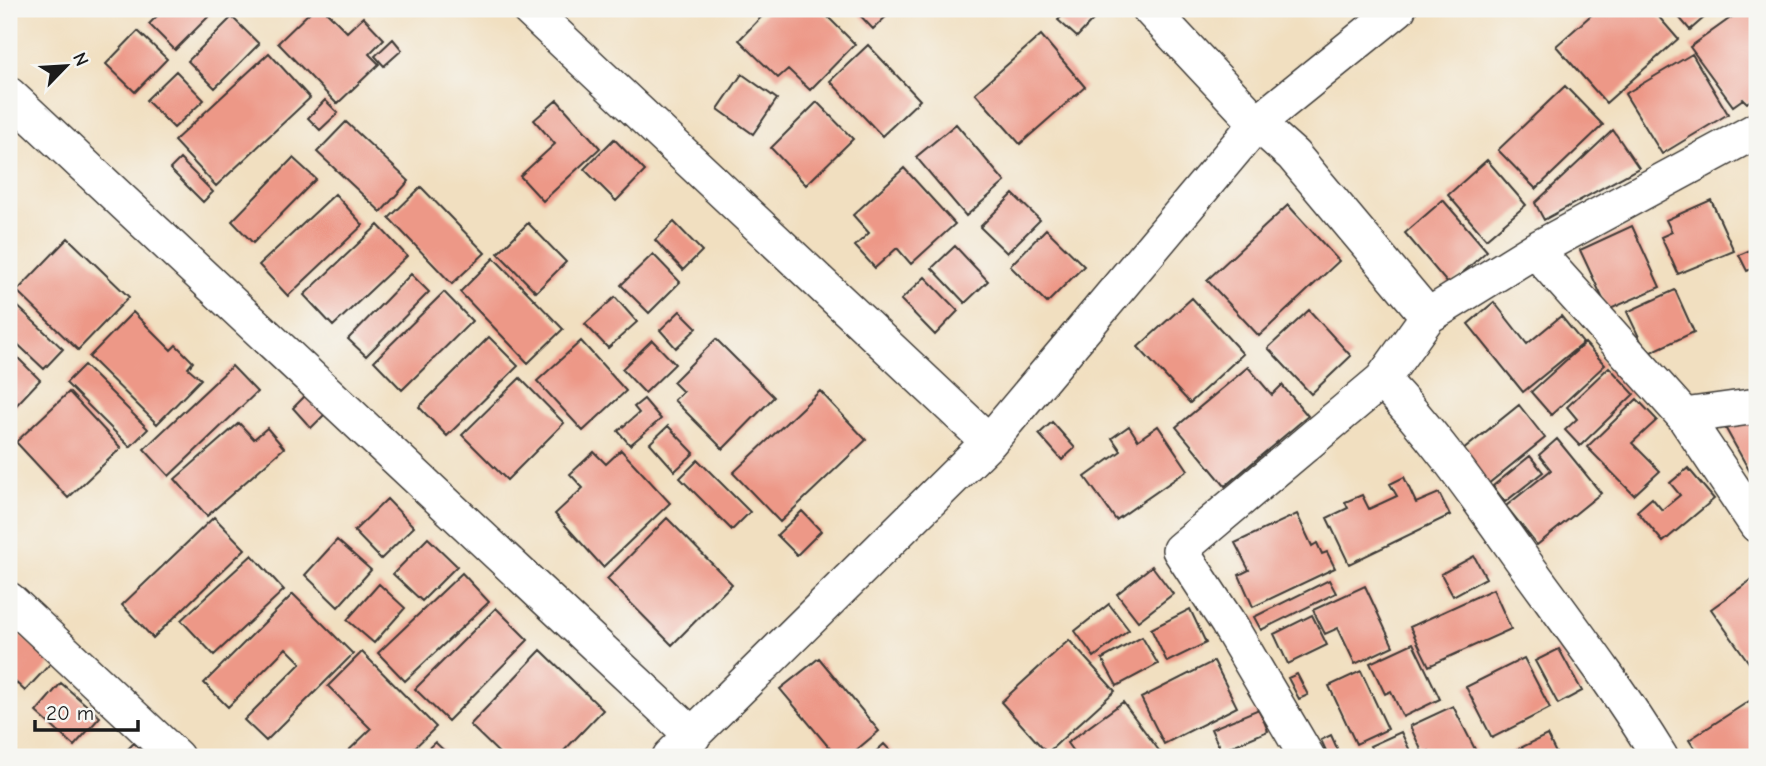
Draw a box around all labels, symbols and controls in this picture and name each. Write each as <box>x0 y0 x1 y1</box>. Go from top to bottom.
north arrow <box>32 32 102 102</box>
text: N <box>68 49 93 70</box>
scale bar <box>35 689 138 733</box>
text: 20 m <box>46 701 94 725</box>

